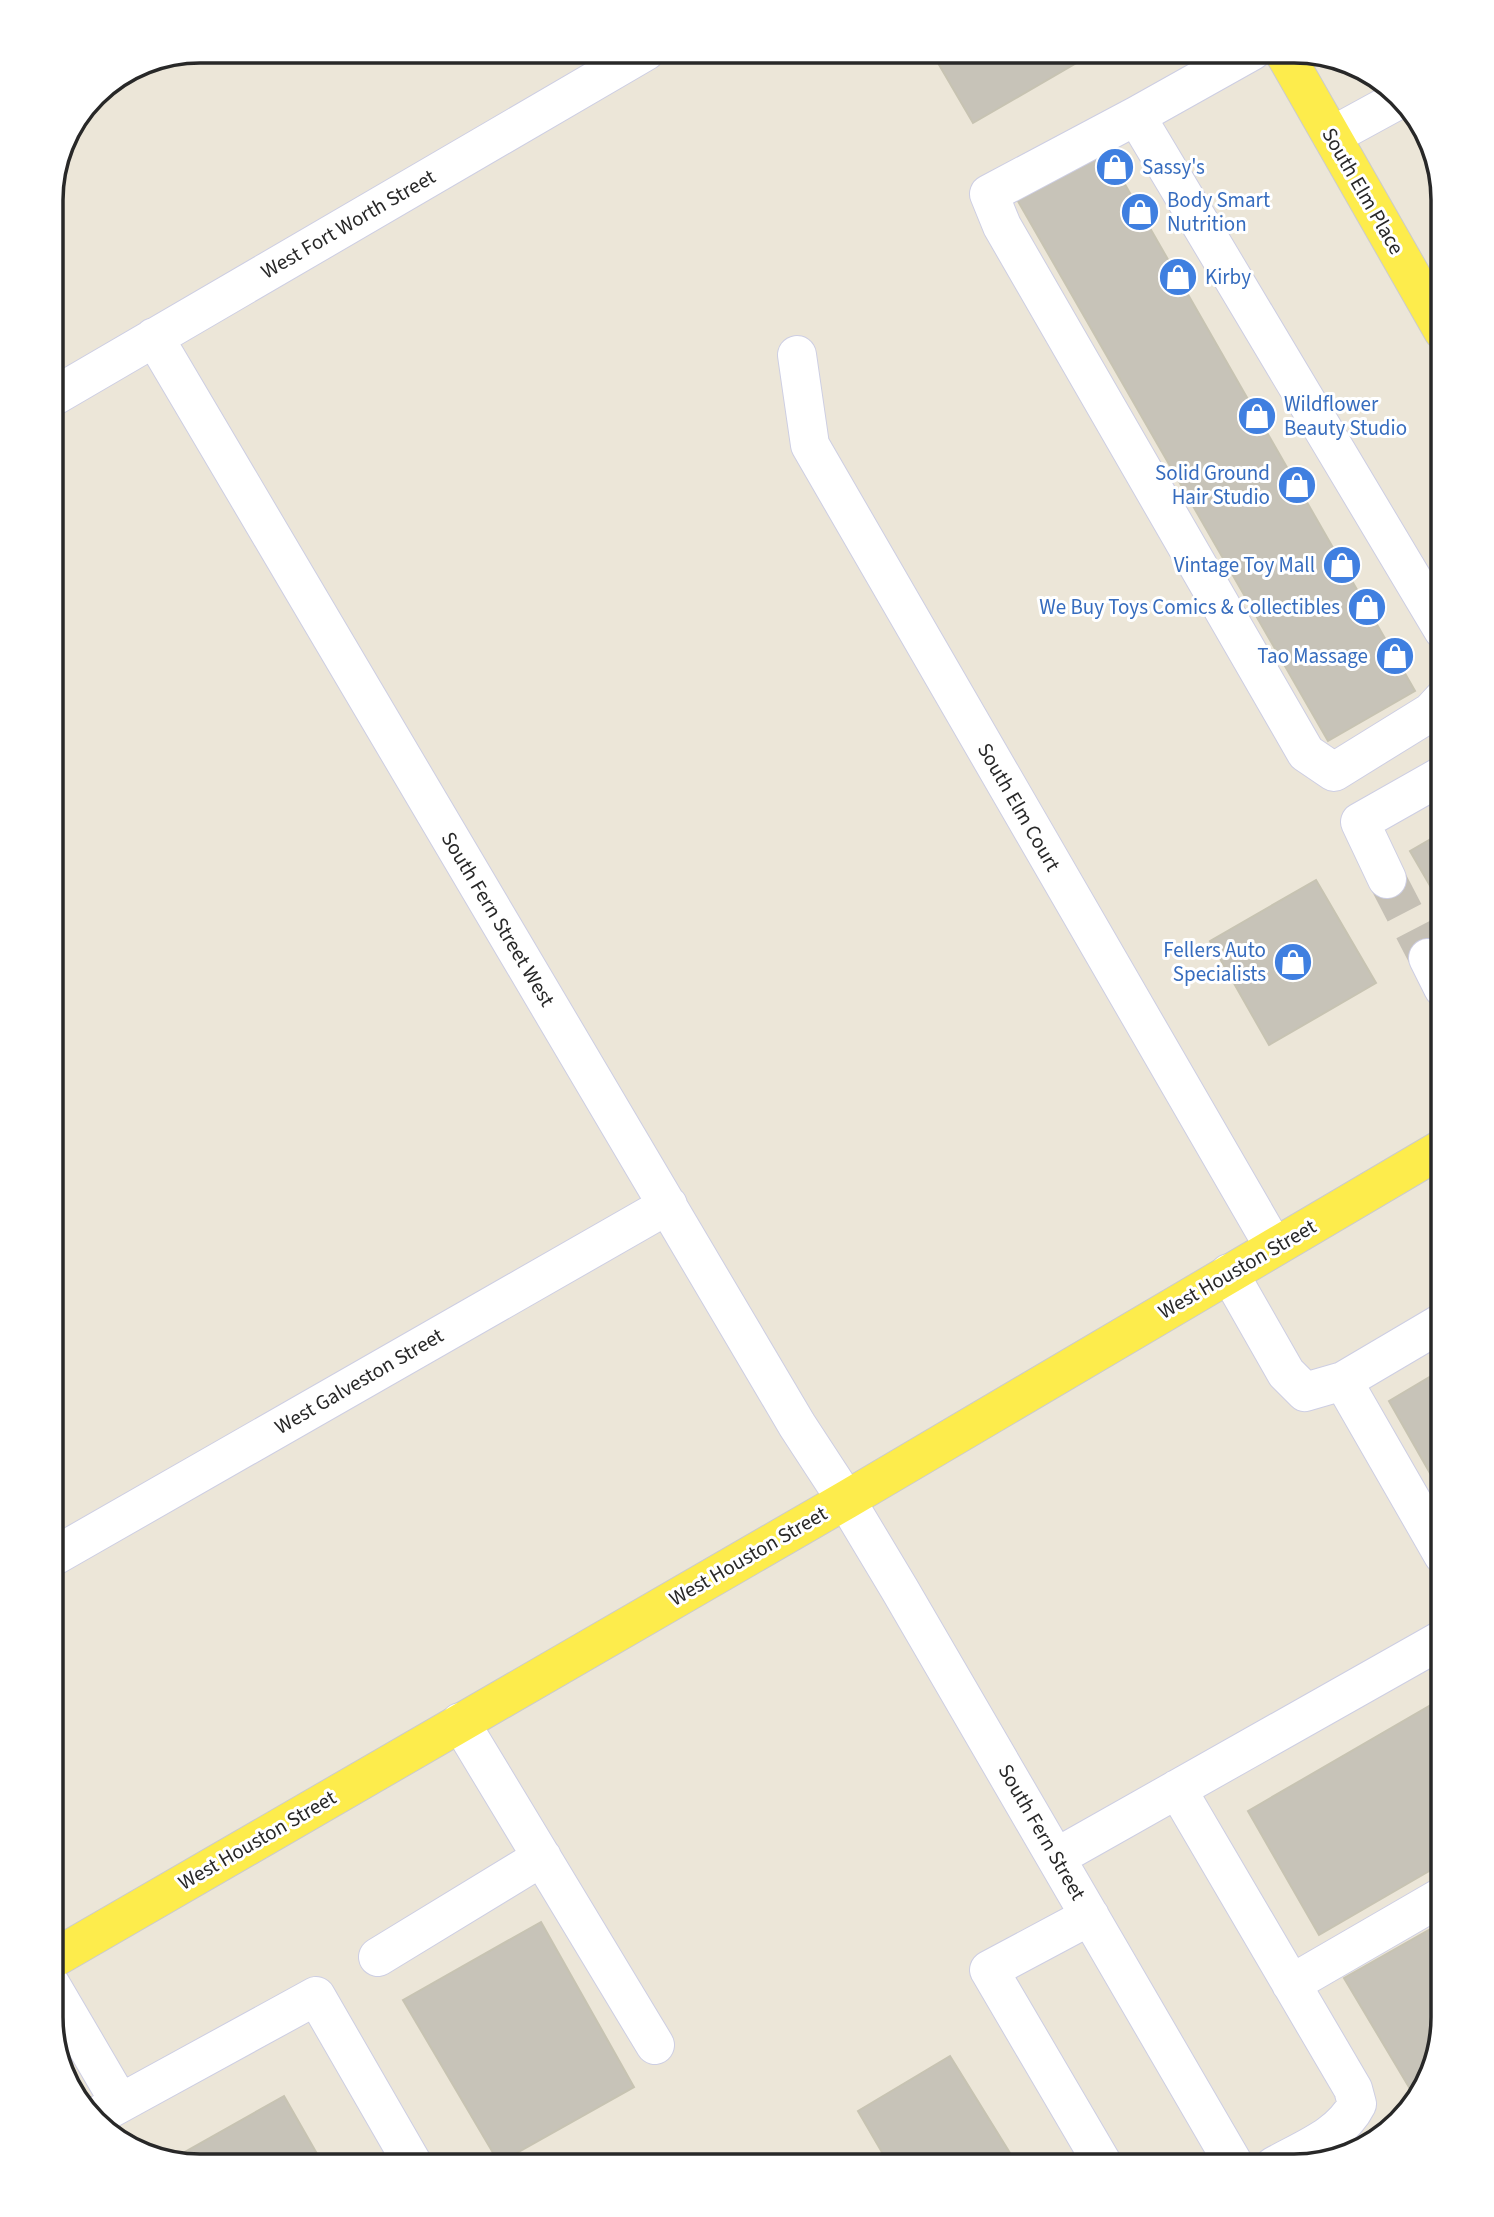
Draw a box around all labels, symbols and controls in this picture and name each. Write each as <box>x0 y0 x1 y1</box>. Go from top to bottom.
street label: South Elm Place <box>1314 122 1412 260</box>
shop icon: Sassy's <box>1094 146 1136 188</box>
place label: Sassy's <box>1142 152 1205 182</box>
street label: West Fort Worth Street <box>255 162 441 286</box>
place label: Body Smart Nutrition <box>1167 185 1270 239</box>
shop icon: Body Smart Nutrition <box>1119 191 1161 233</box>
shop icon: Kirby <box>1157 256 1199 298</box>
place label: Kirby <box>1205 262 1251 292</box>
place label: Wildflower Beauty Studio <box>1284 389 1407 443</box>
shop icon: Wildflower Beauty Studio <box>1236 395 1278 437</box>
place label: Solid Ground Hair Studio <box>1155 458 1270 512</box>
shop icon: Solid Ground Hair Studio <box>1276 464 1318 506</box>
shop icon: Vintage Toy Mall <box>1321 544 1363 586</box>
place label: Vintage Toy Mall <box>1174 550 1315 580</box>
shop icon: We Buy Toys Comics & Collectibles <box>1346 586 1388 628</box>
place label: We Buy Toys Comics & Collectibles <box>1039 592 1340 622</box>
shop icon: Tao Massage <box>1374 635 1416 677</box>
place label: Tao Massage <box>1257 641 1368 671</box>
street label: South Elm Court <box>970 737 1068 877</box>
street label: South Fern Street West <box>434 826 562 1012</box>
place label: Fellers Auto Specialists <box>1163 935 1266 989</box>
shop icon: Fellers Auto Specialists <box>1272 941 1314 983</box>
street label: West Houston Street <box>1152 1212 1322 1326</box>
street label: West Galveston Street <box>269 1320 449 1442</box>
street label: West Houston Street <box>663 1499 833 1613</box>
street label: South Fern Street <box>991 1758 1093 1906</box>
street label: West Houston Street <box>172 1783 342 1897</box>

